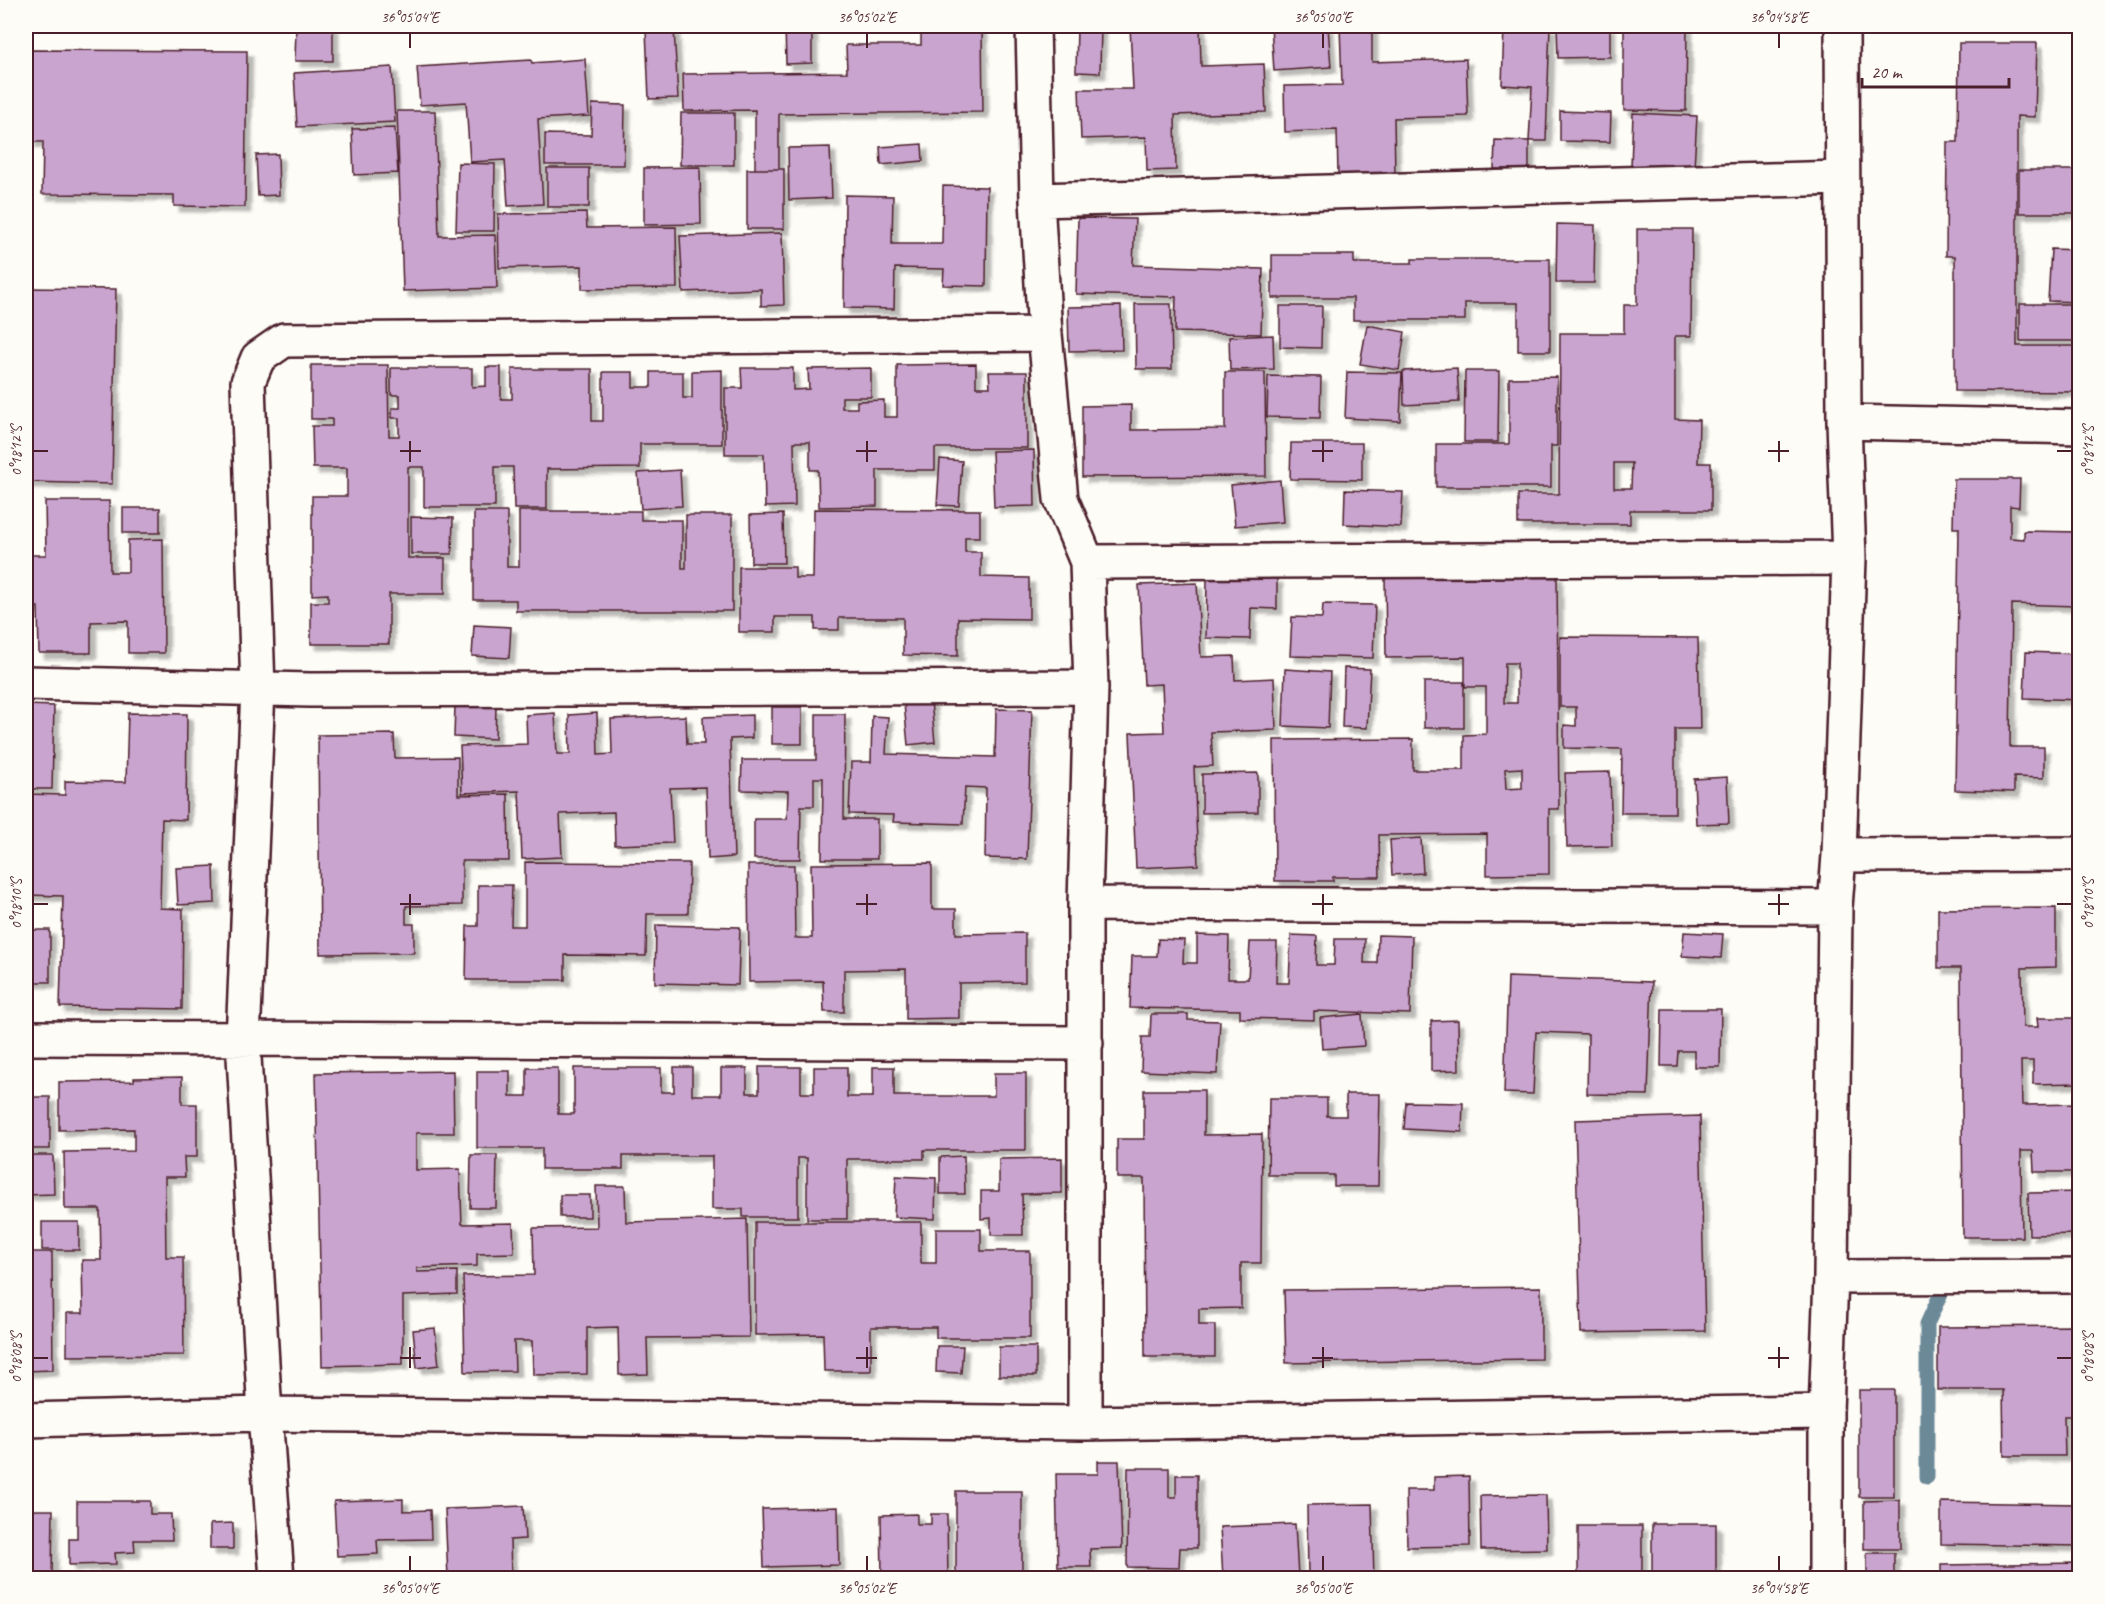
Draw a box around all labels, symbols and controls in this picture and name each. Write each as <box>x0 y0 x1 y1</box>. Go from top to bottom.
text: 36°05'04"E <box>381 8 441 27</box>
text: 36°05'02"E <box>838 8 898 27</box>
text: 36°05'00"E <box>1294 8 1354 27</box>
text: 36°04'58"E <box>1750 8 1810 27</box>
scale bar <box>1862 51 2009 89</box>
text: 20 m <box>1871 61 1904 83</box>
text: 0°18'12"S <box>7 423 26 476</box>
text: 0°18'12"S <box>2079 423 2098 476</box>
text: 0°18'10"S <box>7 876 26 929</box>
text: 0°18'10"S <box>2079 876 2098 929</box>
text: 0°18'08"S <box>7 1330 26 1383</box>
text: 0°18'08"S <box>2079 1330 2098 1383</box>
text: 36°05'04"E <box>381 1579 441 1598</box>
text: 36°05'02"E <box>838 1579 898 1598</box>
text: 36°05'00"E <box>1294 1579 1354 1598</box>
text: 36°04'58"E <box>1750 1579 1810 1598</box>

